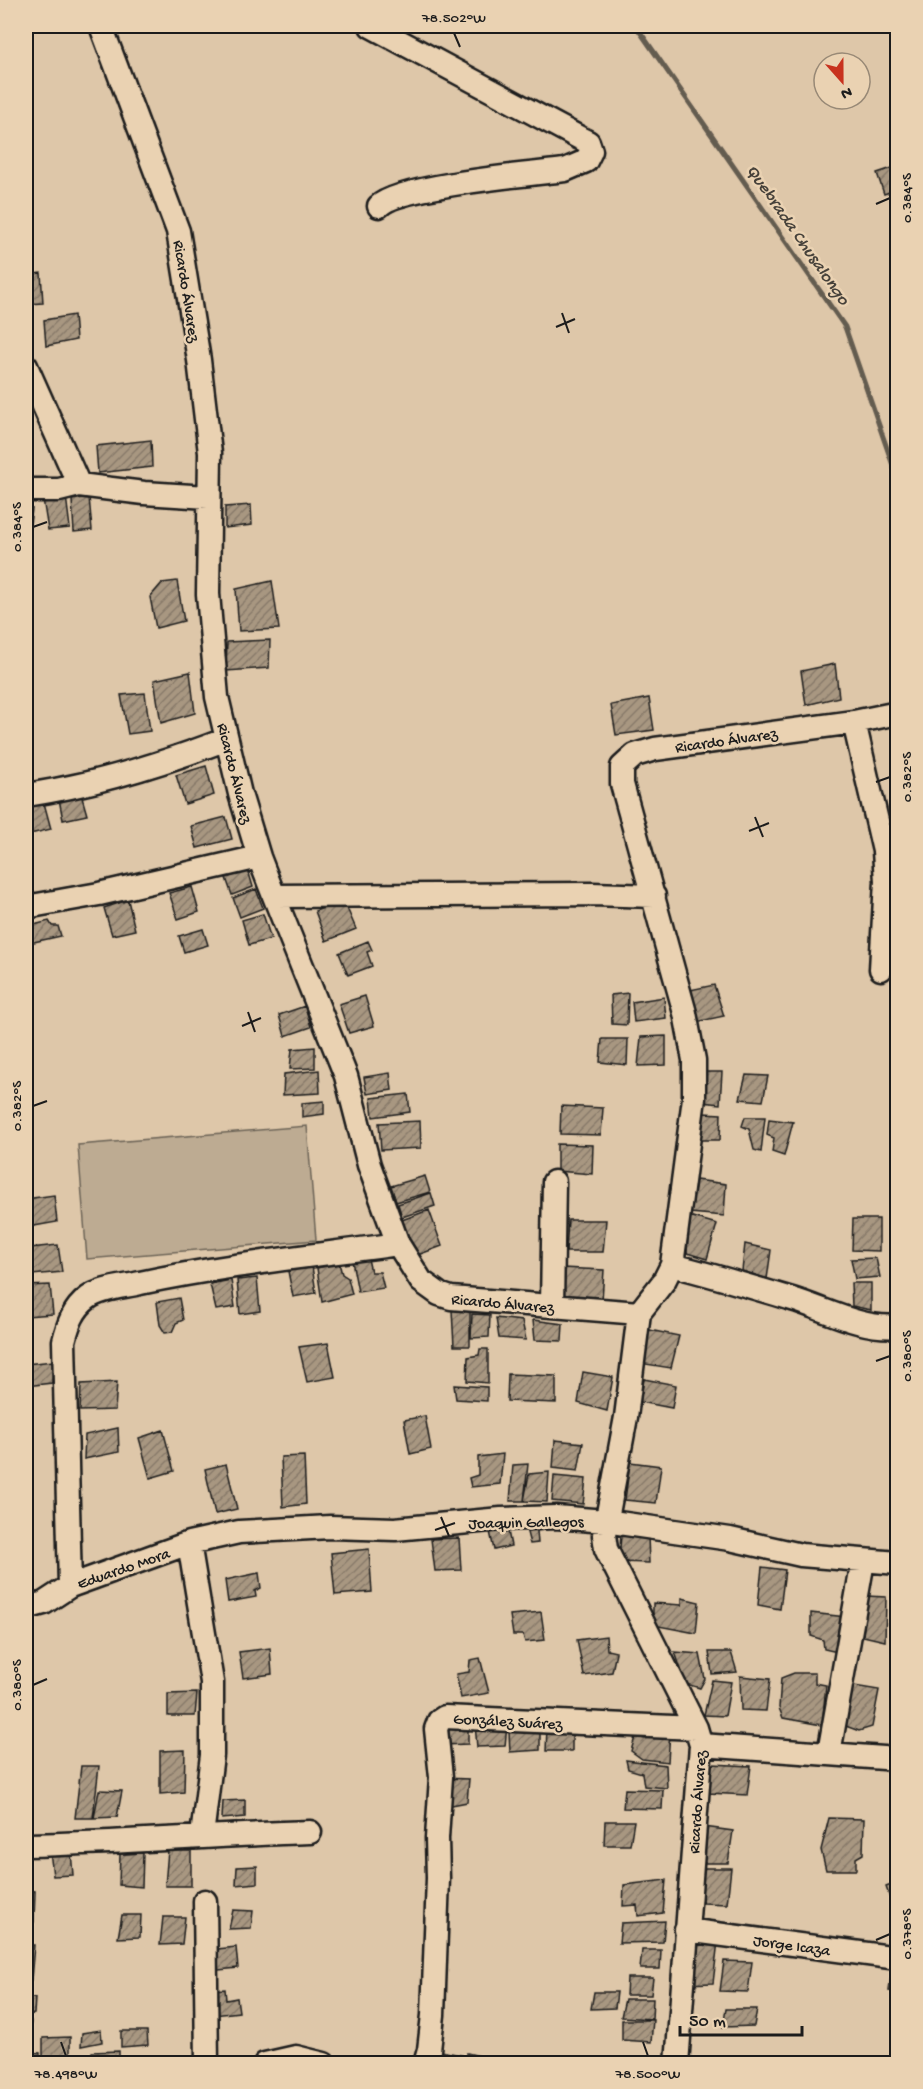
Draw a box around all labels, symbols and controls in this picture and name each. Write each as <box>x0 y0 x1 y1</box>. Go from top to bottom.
text: 78.502°W <box>421 10 486 28</box>
north arrow <box>812 51 872 111</box>
text: N <box>837 81 854 103</box>
water label: Quebrada Chusalongo <box>741 161 854 310</box>
text: 0.384°S <box>899 173 917 223</box>
street label: Ricardo Álvarez <box>167 239 203 345</box>
text: 0.384°S <box>9 502 27 552</box>
street label: Ricardo Álvarez <box>211 721 256 827</box>
street label: Ricardo Álvarez <box>674 725 780 759</box>
text: 0.382°S <box>899 752 917 802</box>
text: 0.382°S <box>9 1081 27 1131</box>
street label: Ricardo Álvarez <box>450 1291 556 1320</box>
text: 0.380°S <box>899 1330 917 1382</box>
street label: Joaquin Gallegos <box>468 1514 585 1535</box>
street label: Eduardo Mora <box>75 1545 174 1595</box>
text: 0.380°S <box>9 1659 27 1711</box>
street label: González Suárez <box>453 1711 564 1736</box>
street label: Ricardo Álvarez <box>685 1749 713 1854</box>
text: 0.378°S <box>899 1909 917 1959</box>
street label: Jorge Icaza <box>752 1933 832 1962</box>
scale bar <box>680 1999 802 2037</box>
text: 50 m <box>689 2012 726 2033</box>
text: 78.498°W <box>33 2066 98 2084</box>
text: 78.500°W <box>614 2066 681 2084</box>

